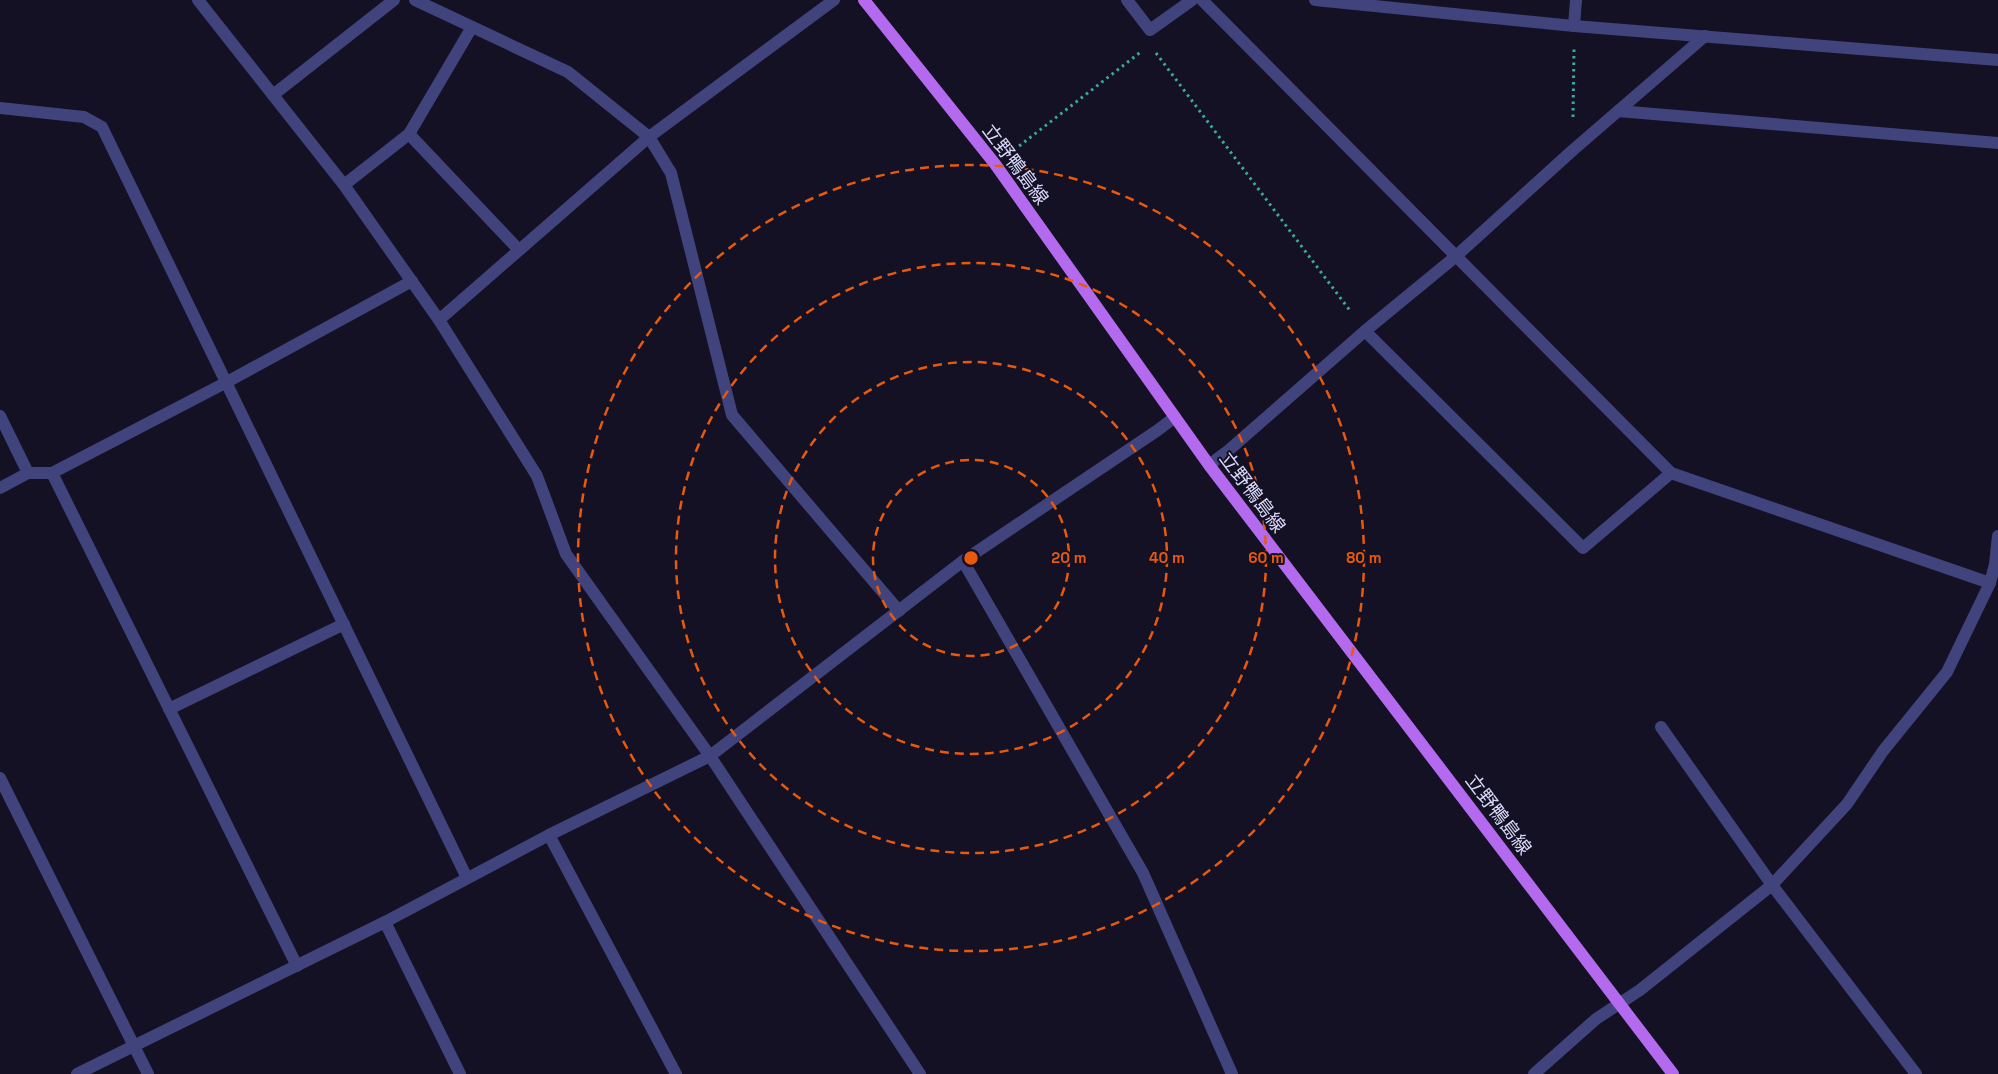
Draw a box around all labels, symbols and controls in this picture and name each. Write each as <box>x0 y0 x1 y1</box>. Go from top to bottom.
street label: 立野鴨島線 <box>977 119 1054 210</box>
street label: 立野鴨島線 <box>1214 447 1291 538</box>
text: 20 m <box>1051 548 1087 567</box>
text: 40 m <box>1149 548 1185 567</box>
text: 60 m <box>1248 548 1284 567</box>
text: 80 m <box>1346 548 1382 567</box>
centre of rings <box>962 549 980 567</box>
street label: 立野鴨島線 <box>1460 769 1537 860</box>

